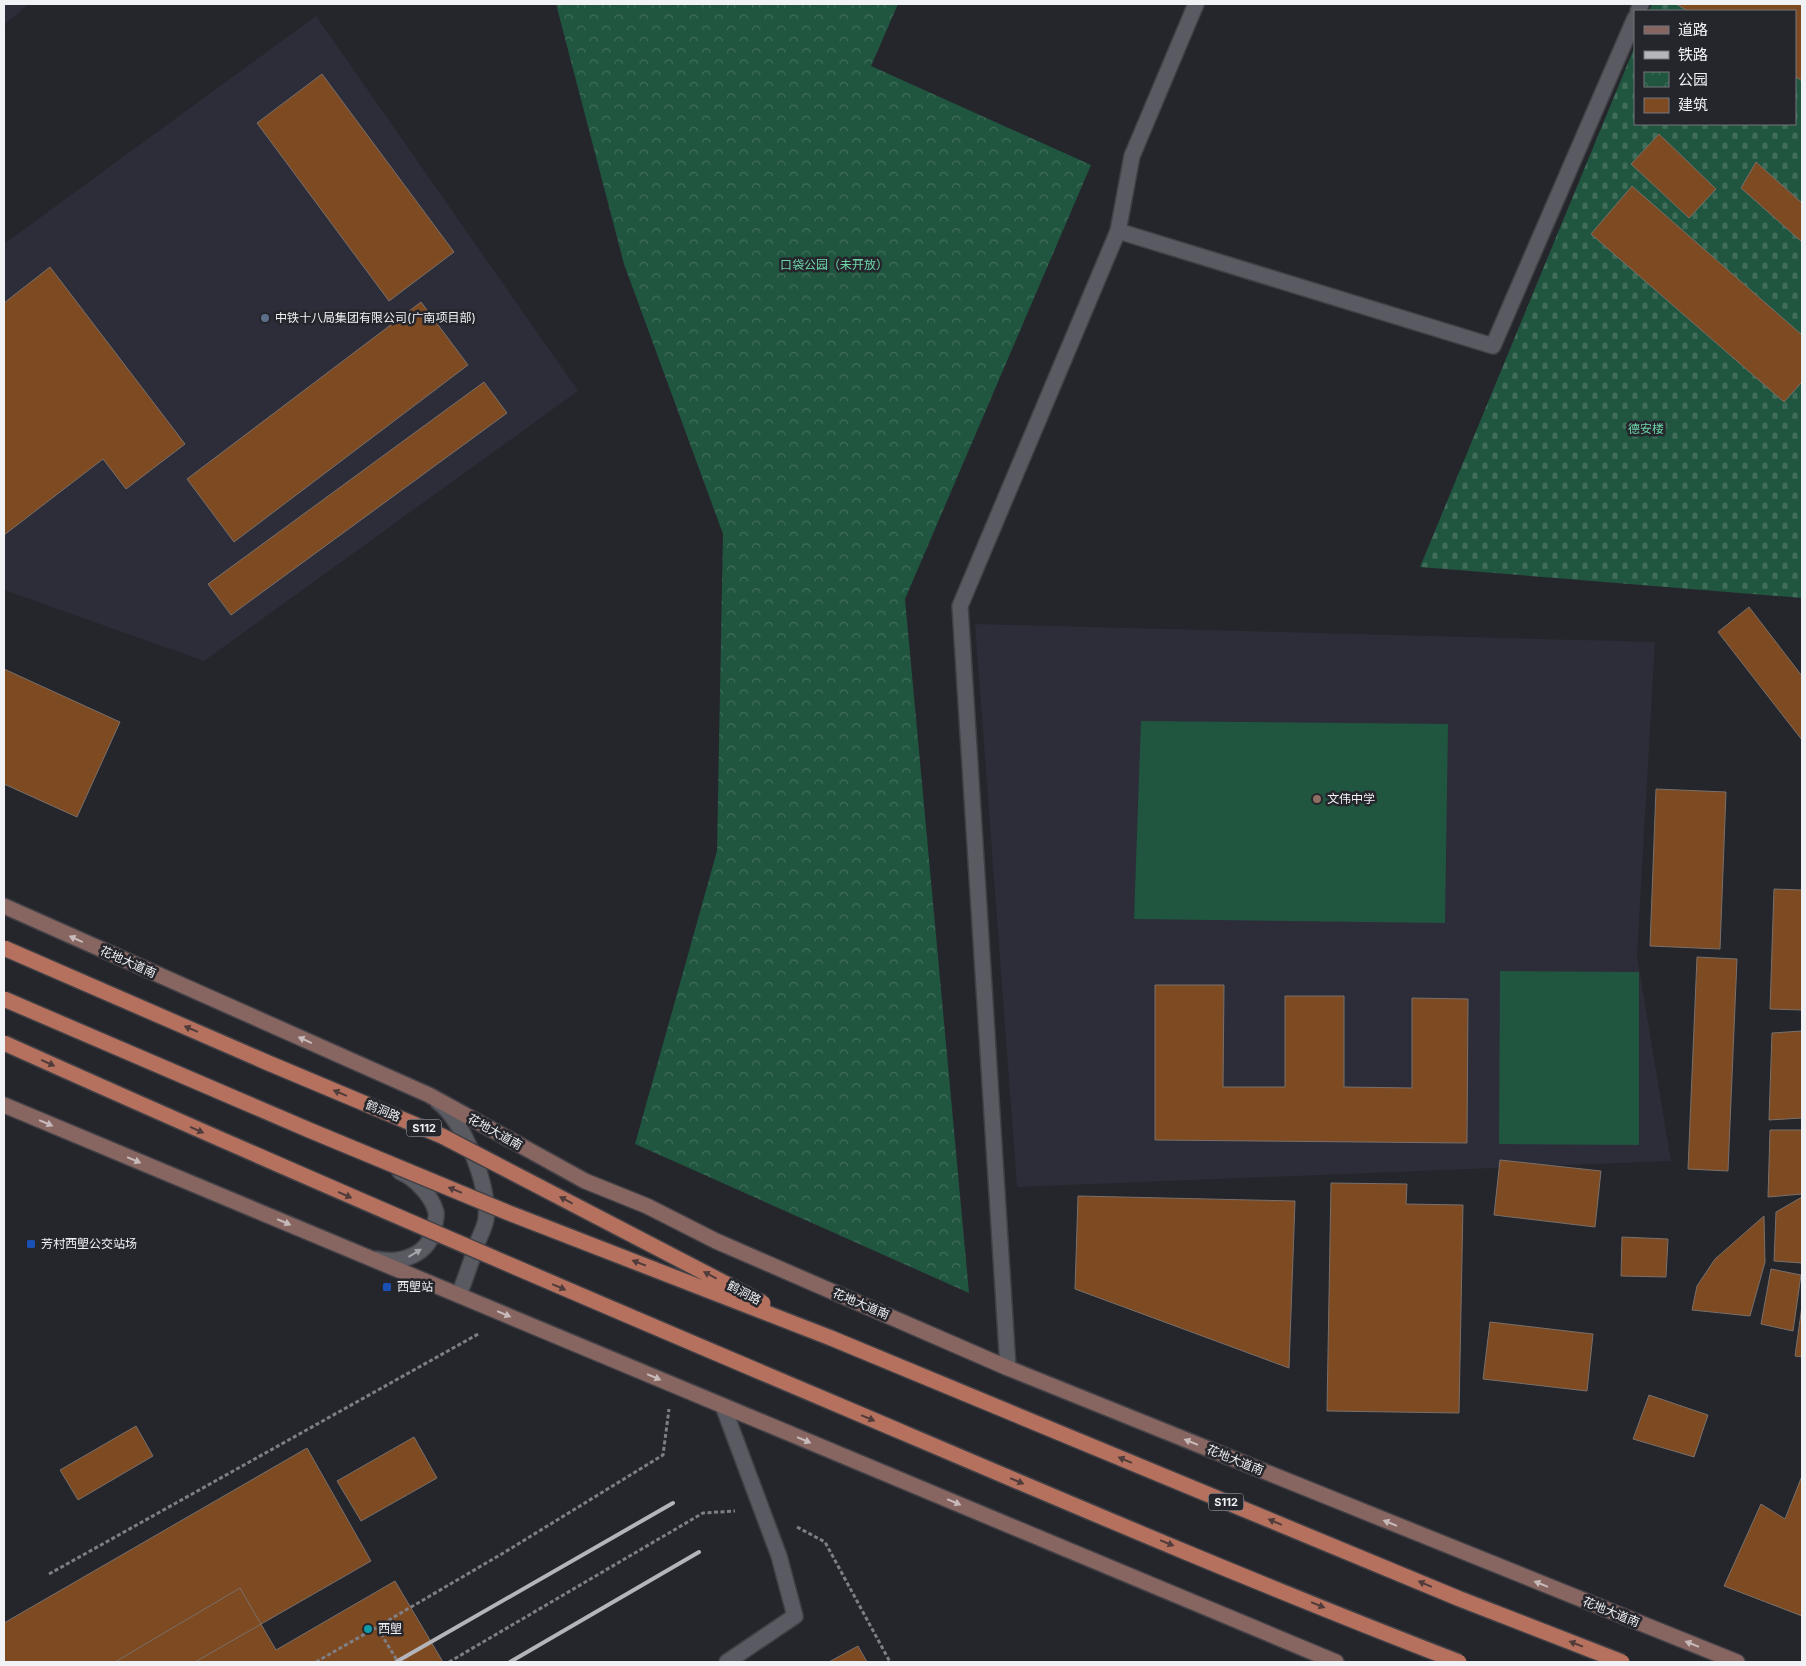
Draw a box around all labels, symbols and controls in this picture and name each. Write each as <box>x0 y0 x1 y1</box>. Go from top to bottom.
legend <box>1634 10 1796 125</box>
text: 道路 <box>1678 20 1708 39</box>
text: 铁路 <box>1678 45 1708 64</box>
text: 公园 <box>1678 70 1708 89</box>
text: 建筑 <box>1678 95 1708 114</box>
park label: 口袋公园（未开放） <box>780 257 888 272</box>
place label: 中铁十八局集团有限公司(广南项目部) <box>275 310 476 325</box>
marker: 中铁十八局集团有限公司(广南项目部) <box>259 312 271 324</box>
park label: 德安楼 <box>1628 421 1664 436</box>
place label: 文伟中学 <box>1327 791 1375 806</box>
marker: 文伟中学 <box>1311 793 1323 805</box>
one-way arrow <box>69 934 83 942</box>
street label: 花地大道南 <box>98 942 159 981</box>
one-way arrow <box>184 1025 198 1033</box>
one-way arrow <box>298 1036 312 1044</box>
one-way arrow <box>41 1060 55 1068</box>
one-way arrow <box>332 1089 347 1097</box>
street label: 鹤洞路 <box>364 1097 403 1124</box>
street label: 花地大道南 <box>465 1110 525 1153</box>
one-way arrow <box>39 1120 54 1128</box>
road number: S112 <box>406 1120 442 1136</box>
one-way arrow <box>190 1126 204 1134</box>
one-way arrow <box>127 1156 141 1164</box>
one-way arrow <box>447 1186 462 1194</box>
one-way arrow <box>338 1191 352 1199</box>
one-way arrow <box>559 1195 573 1204</box>
one-way arrow <box>277 1219 291 1227</box>
place label: 芳村西塱公交站场 <box>41 1236 137 1251</box>
marker: 芳村西塱公交站场 <box>25 1238 37 1250</box>
one-way arrow <box>408 1249 421 1258</box>
one-way arrow <box>631 1259 646 1267</box>
one-way arrow <box>703 1271 717 1279</box>
street label: 鹤洞路 <box>725 1277 764 1308</box>
place label: 西塱站 <box>397 1279 433 1294</box>
marker: 西塱站 <box>381 1281 393 1293</box>
one-way arrow <box>552 1284 566 1292</box>
street label: 花地大道南 <box>831 1285 892 1322</box>
one-way arrow <box>497 1311 511 1319</box>
one-way arrow <box>647 1373 662 1381</box>
one-way arrow <box>860 1414 875 1422</box>
one-way arrow <box>797 1436 811 1444</box>
one-way arrow <box>1183 1438 1198 1446</box>
street label: 花地大道南 <box>1205 1441 1266 1478</box>
one-way arrow <box>1117 1456 1132 1464</box>
one-way arrow <box>1010 1477 1024 1485</box>
road number: S112 <box>1208 1494 1244 1510</box>
one-way arrow <box>947 1499 961 1507</box>
one-way arrow <box>1268 1518 1282 1526</box>
one-way arrow <box>1382 1519 1397 1527</box>
one-way arrow <box>1160 1540 1174 1548</box>
one-way arrow <box>1534 1579 1548 1587</box>
one-way arrow <box>1418 1580 1432 1588</box>
street label: 花地大道南 <box>1581 1593 1642 1630</box>
one-way arrow <box>1311 1601 1325 1609</box>
place label: 西塱 <box>378 1621 402 1636</box>
marker: 西塱 <box>362 1623 374 1635</box>
one-way arrow <box>1569 1640 1583 1648</box>
one-way arrow <box>1684 1640 1699 1648</box>

